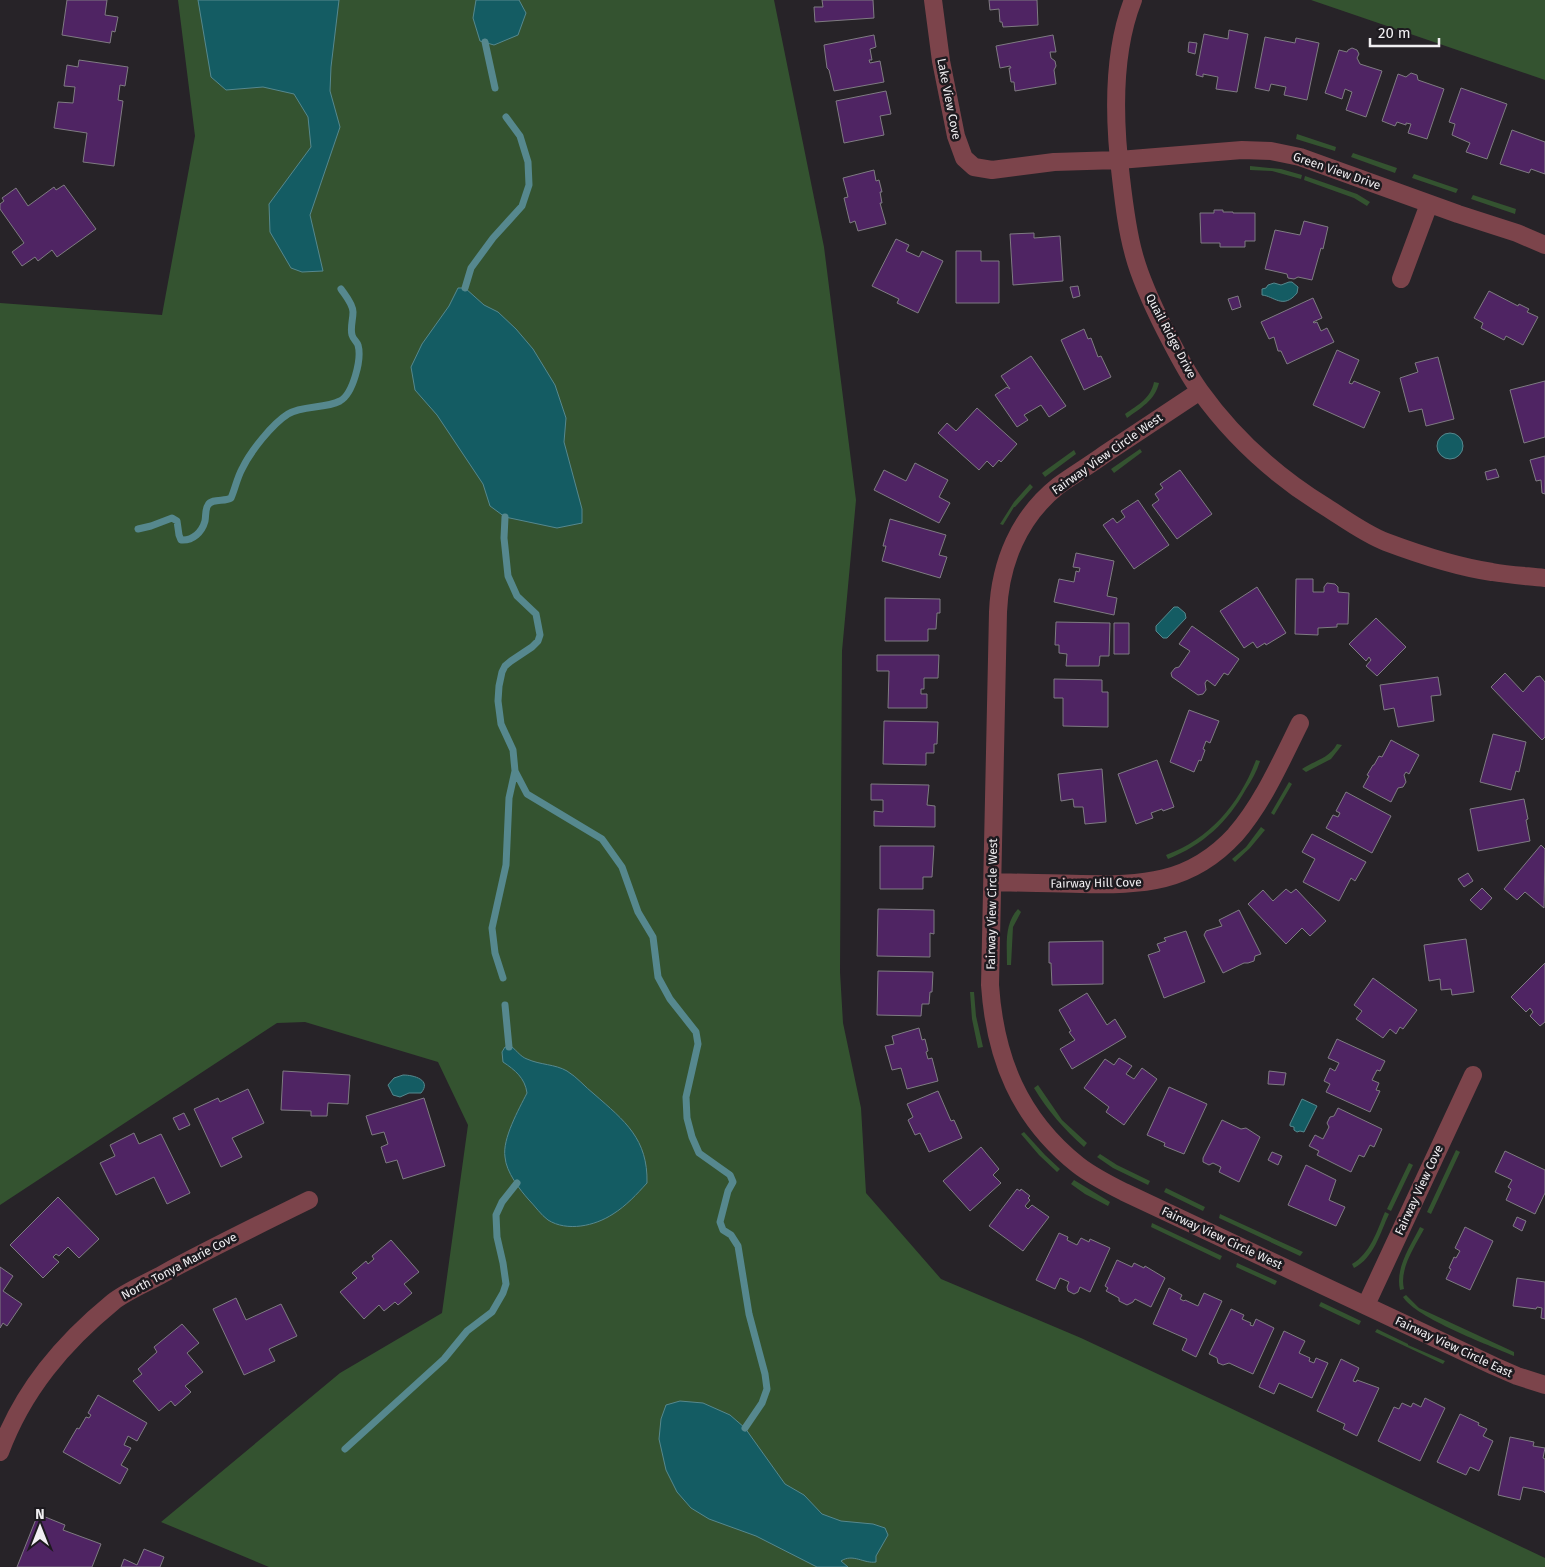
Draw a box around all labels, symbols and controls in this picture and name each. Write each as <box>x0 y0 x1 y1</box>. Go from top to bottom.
scale bar <box>1370 15 1439 47</box>
text: 20 m <box>1378 24 1411 42</box>
street label: Lake View Cove <box>934 57 964 141</box>
street label: Green View Drive <box>1291 149 1383 193</box>
street label: Quail Ridge Drive <box>1143 291 1199 381</box>
street label: Fairway View Circle West <box>1049 410 1165 497</box>
street label: Fairway View Circle West <box>984 837 1000 970</box>
street label: Fairway Hill Cove <box>1050 875 1142 891</box>
street label: Fairway View Cove <box>1392 1143 1446 1237</box>
street label: Fairway View Circle West <box>1159 1204 1285 1272</box>
street label: North Tonya Marie Cove <box>119 1230 239 1302</box>
street label: Fairway View Circle East <box>1393 1314 1516 1381</box>
north arrow <box>15 1502 65 1552</box>
text: N <box>35 1506 45 1523</box>

